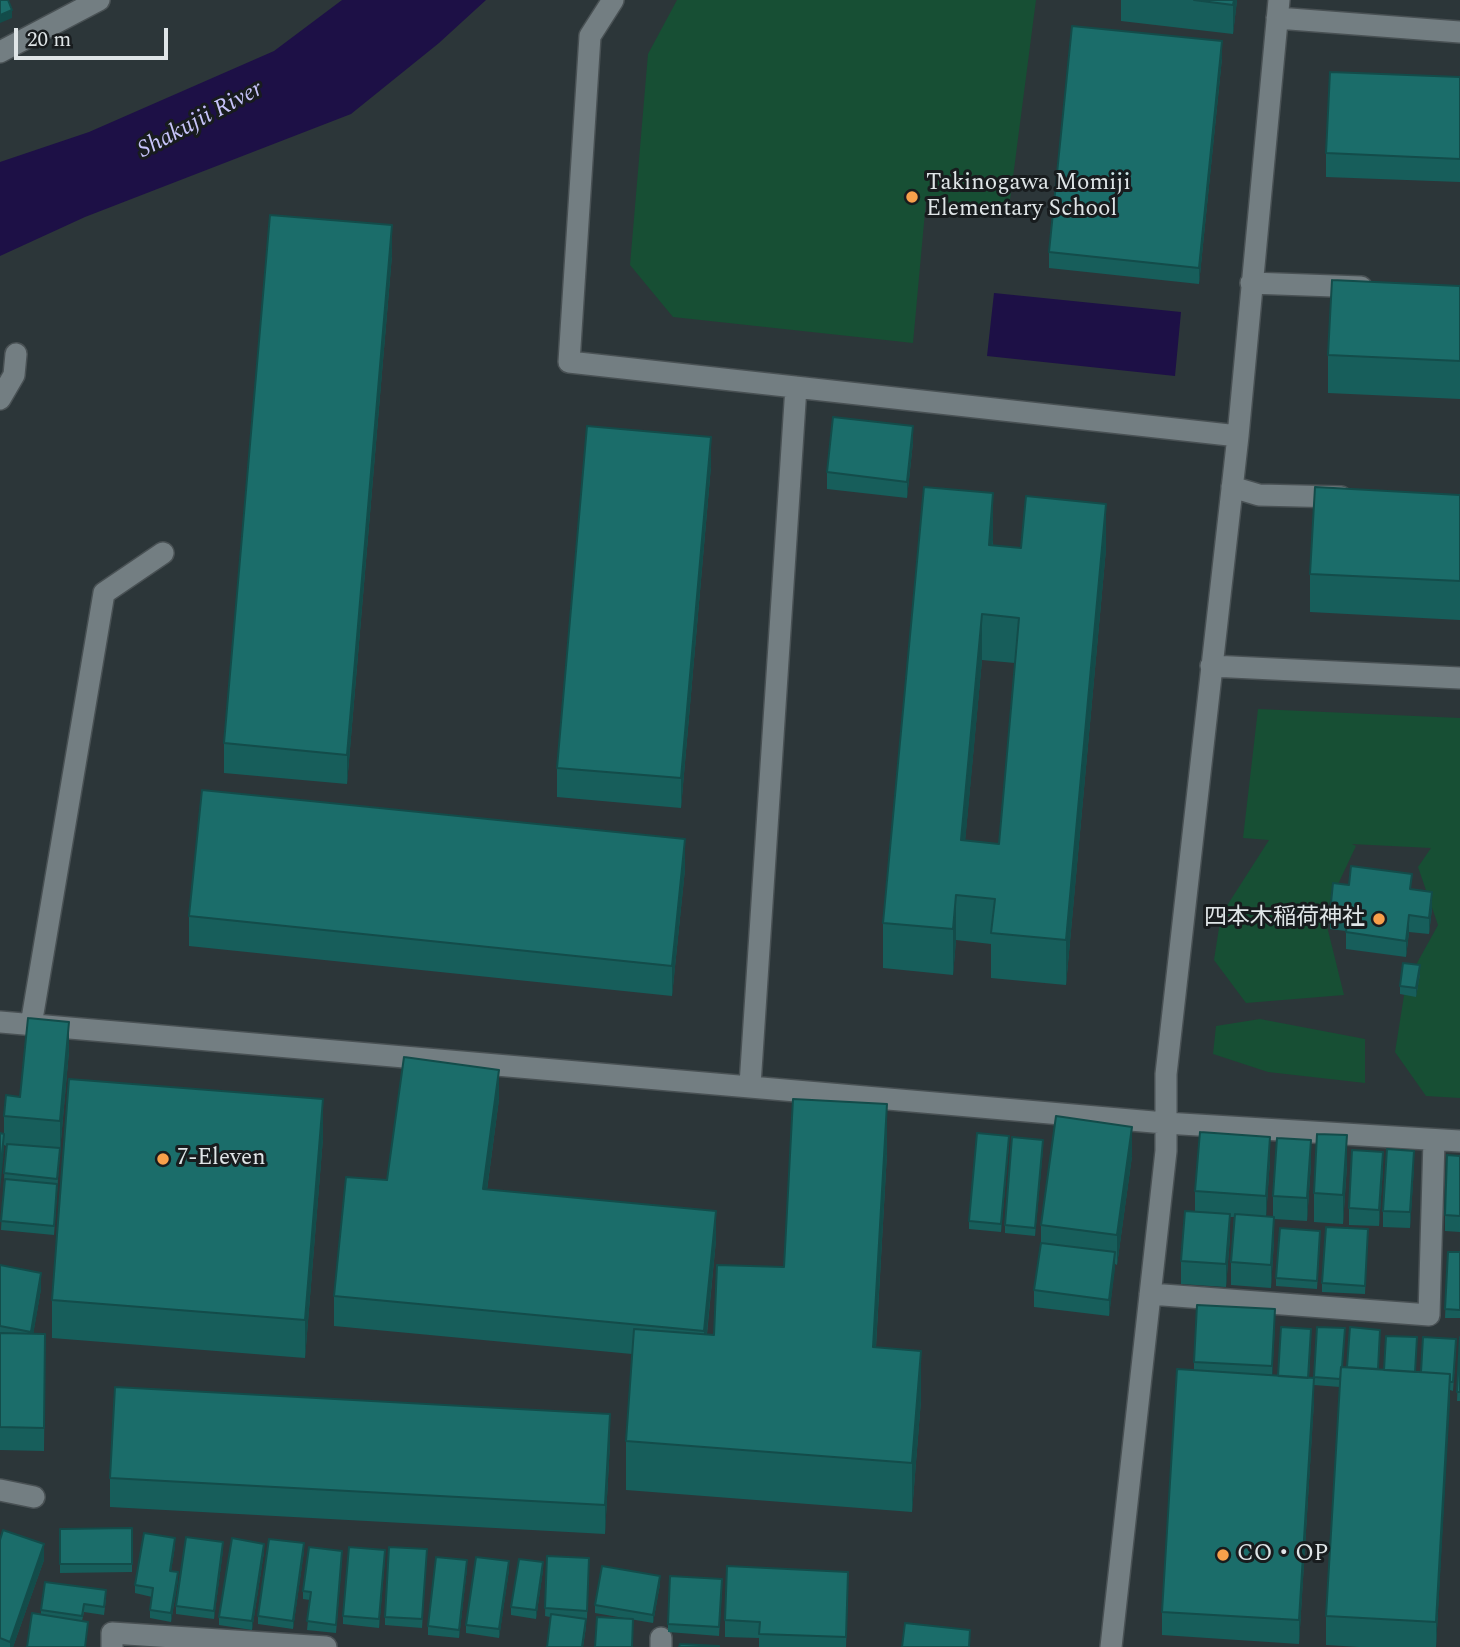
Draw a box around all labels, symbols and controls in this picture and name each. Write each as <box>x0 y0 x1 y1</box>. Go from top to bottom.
scale bar <box>18 14 172 58</box>
text: 20 m <box>27 24 71 56</box>
water label: Shakujii River <box>134 76 268 166</box>
place label: Takinogawa Momiji Elementary School <box>926 170 1131 224</box>
marker: Takinogawa Momiji Elementary School <box>904 189 920 205</box>
place label: 四本木稲荷神社 <box>1204 905 1365 933</box>
marker: 四本木稲荷神社 <box>1371 911 1387 927</box>
place label: 7-Eleven <box>177 1145 266 1173</box>
marker: 7-Eleven <box>155 1151 171 1167</box>
place label: CO・OP <box>1237 1541 1328 1569</box>
marker: CO・OP <box>1215 1547 1231 1563</box>

